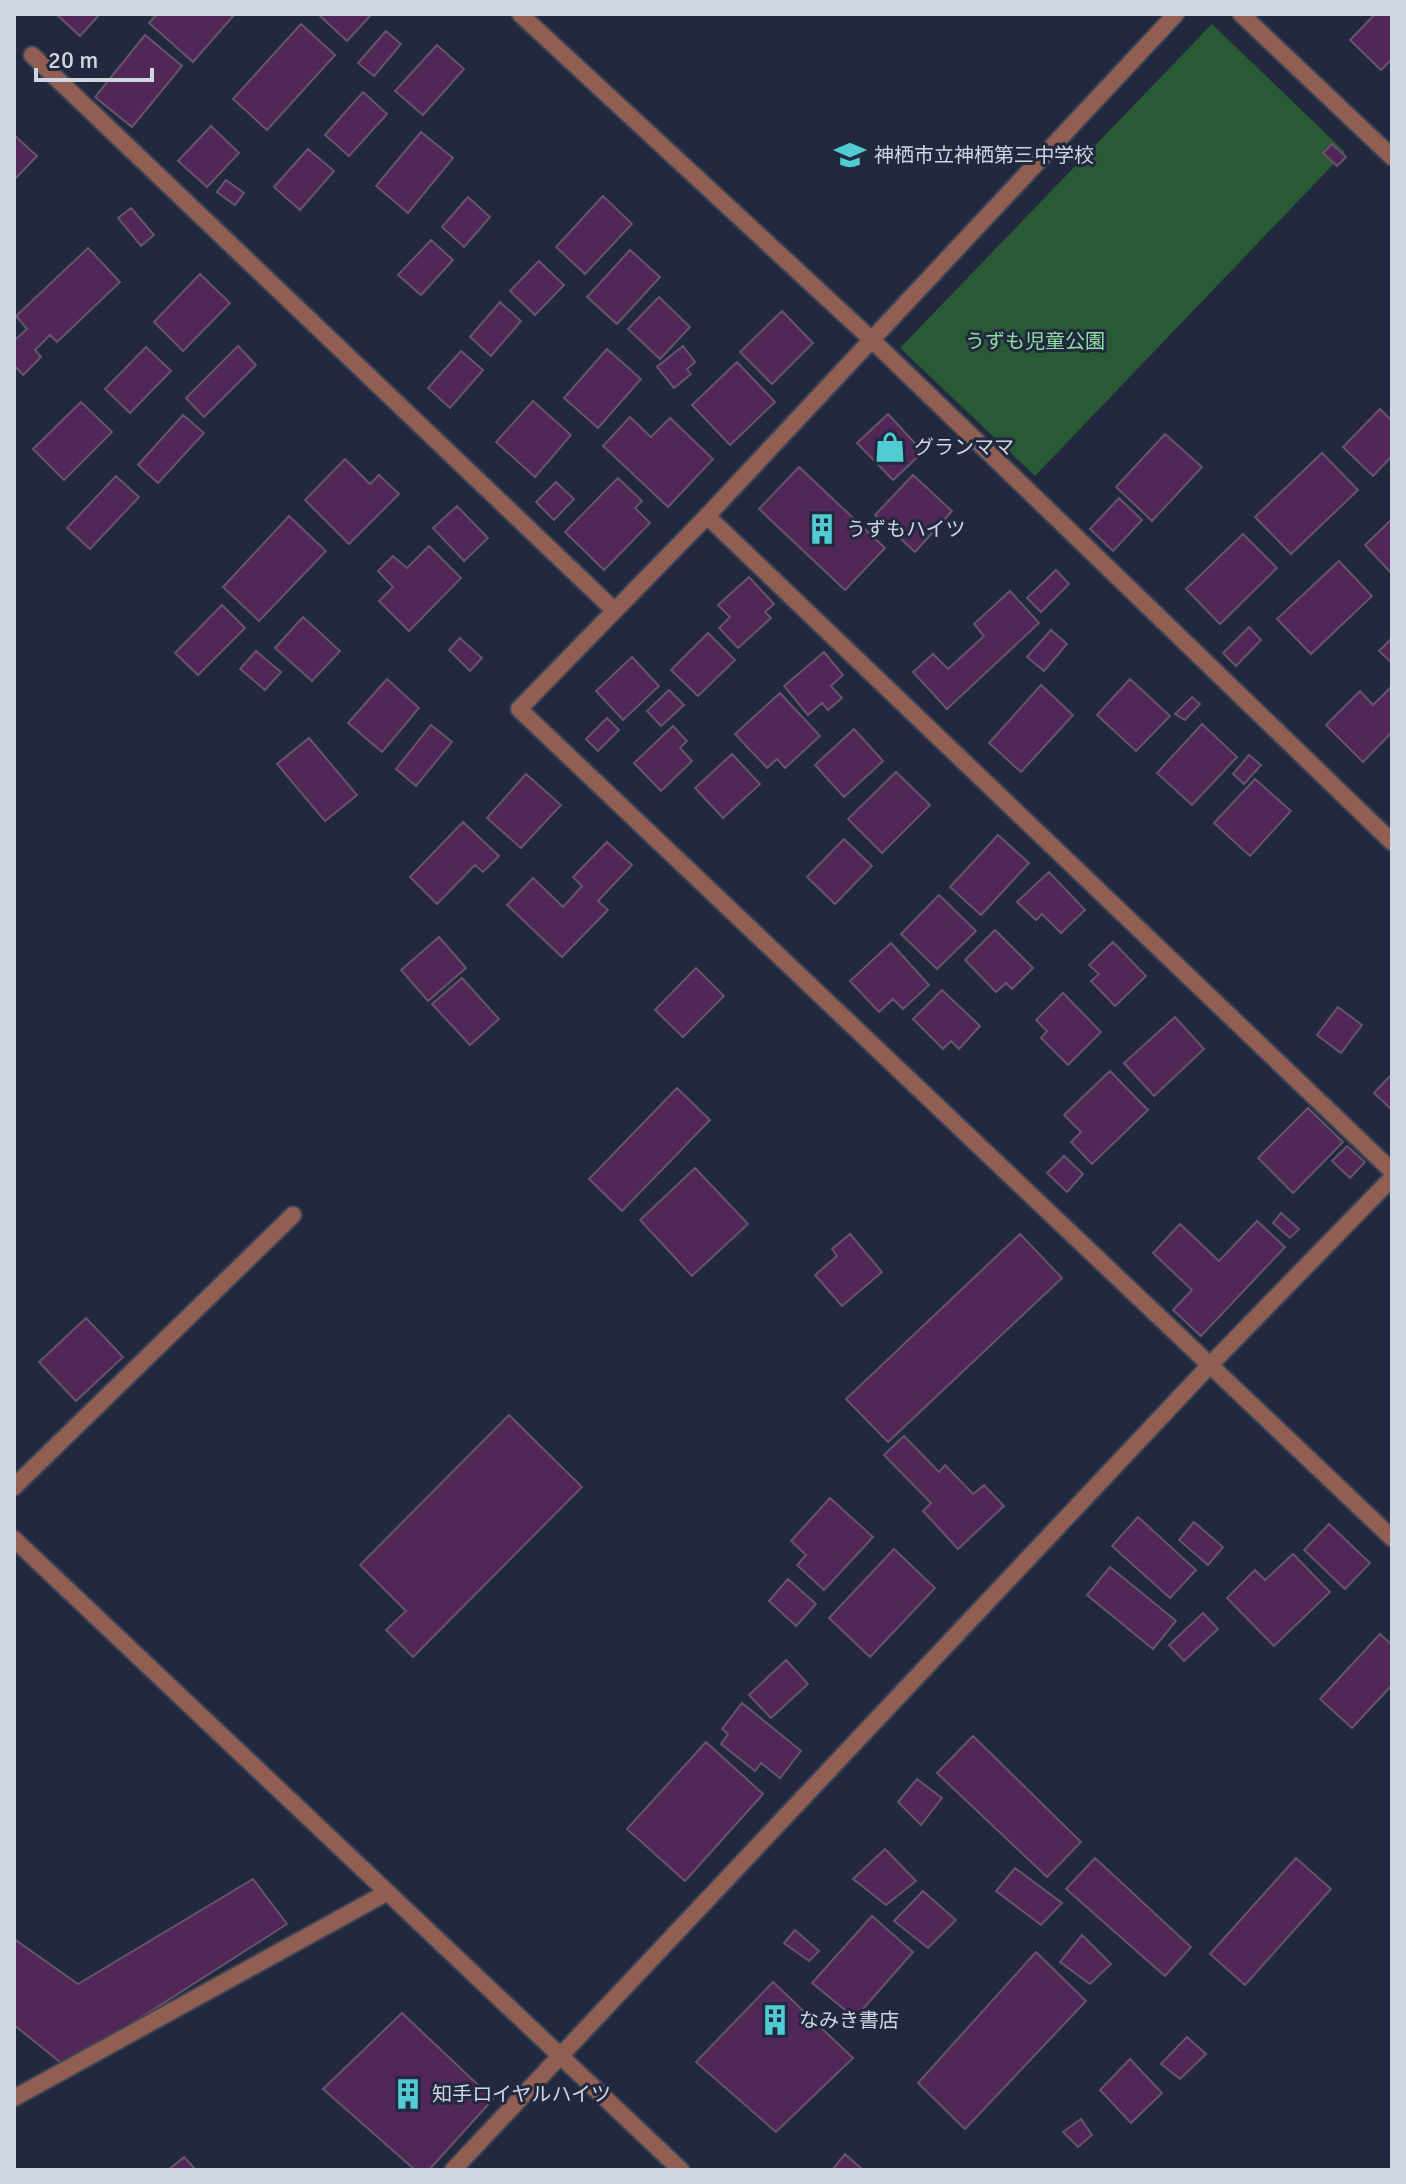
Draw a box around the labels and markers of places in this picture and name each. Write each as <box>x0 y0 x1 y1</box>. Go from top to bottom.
school or university icon: 神栖市立神栖第三中学校 <box>833 138 867 172</box>
place label: 神栖市立神栖第三中学校 <box>874 143 1094 168</box>
shop icon: グランママ <box>873 430 907 464</box>
place label: グランママ <box>914 435 1014 460</box>
building icon: うずもハイツ <box>805 512 839 546</box>
place label: うずもハイツ <box>846 517 966 542</box>
building icon: なみき書店 <box>758 2003 792 2037</box>
place label: なみき書店 <box>799 2008 899 2033</box>
building icon: 知手ロイヤルハイツ <box>391 2077 425 2111</box>
place label: 知手ロイヤルハイツ <box>432 2082 611 2107</box>

